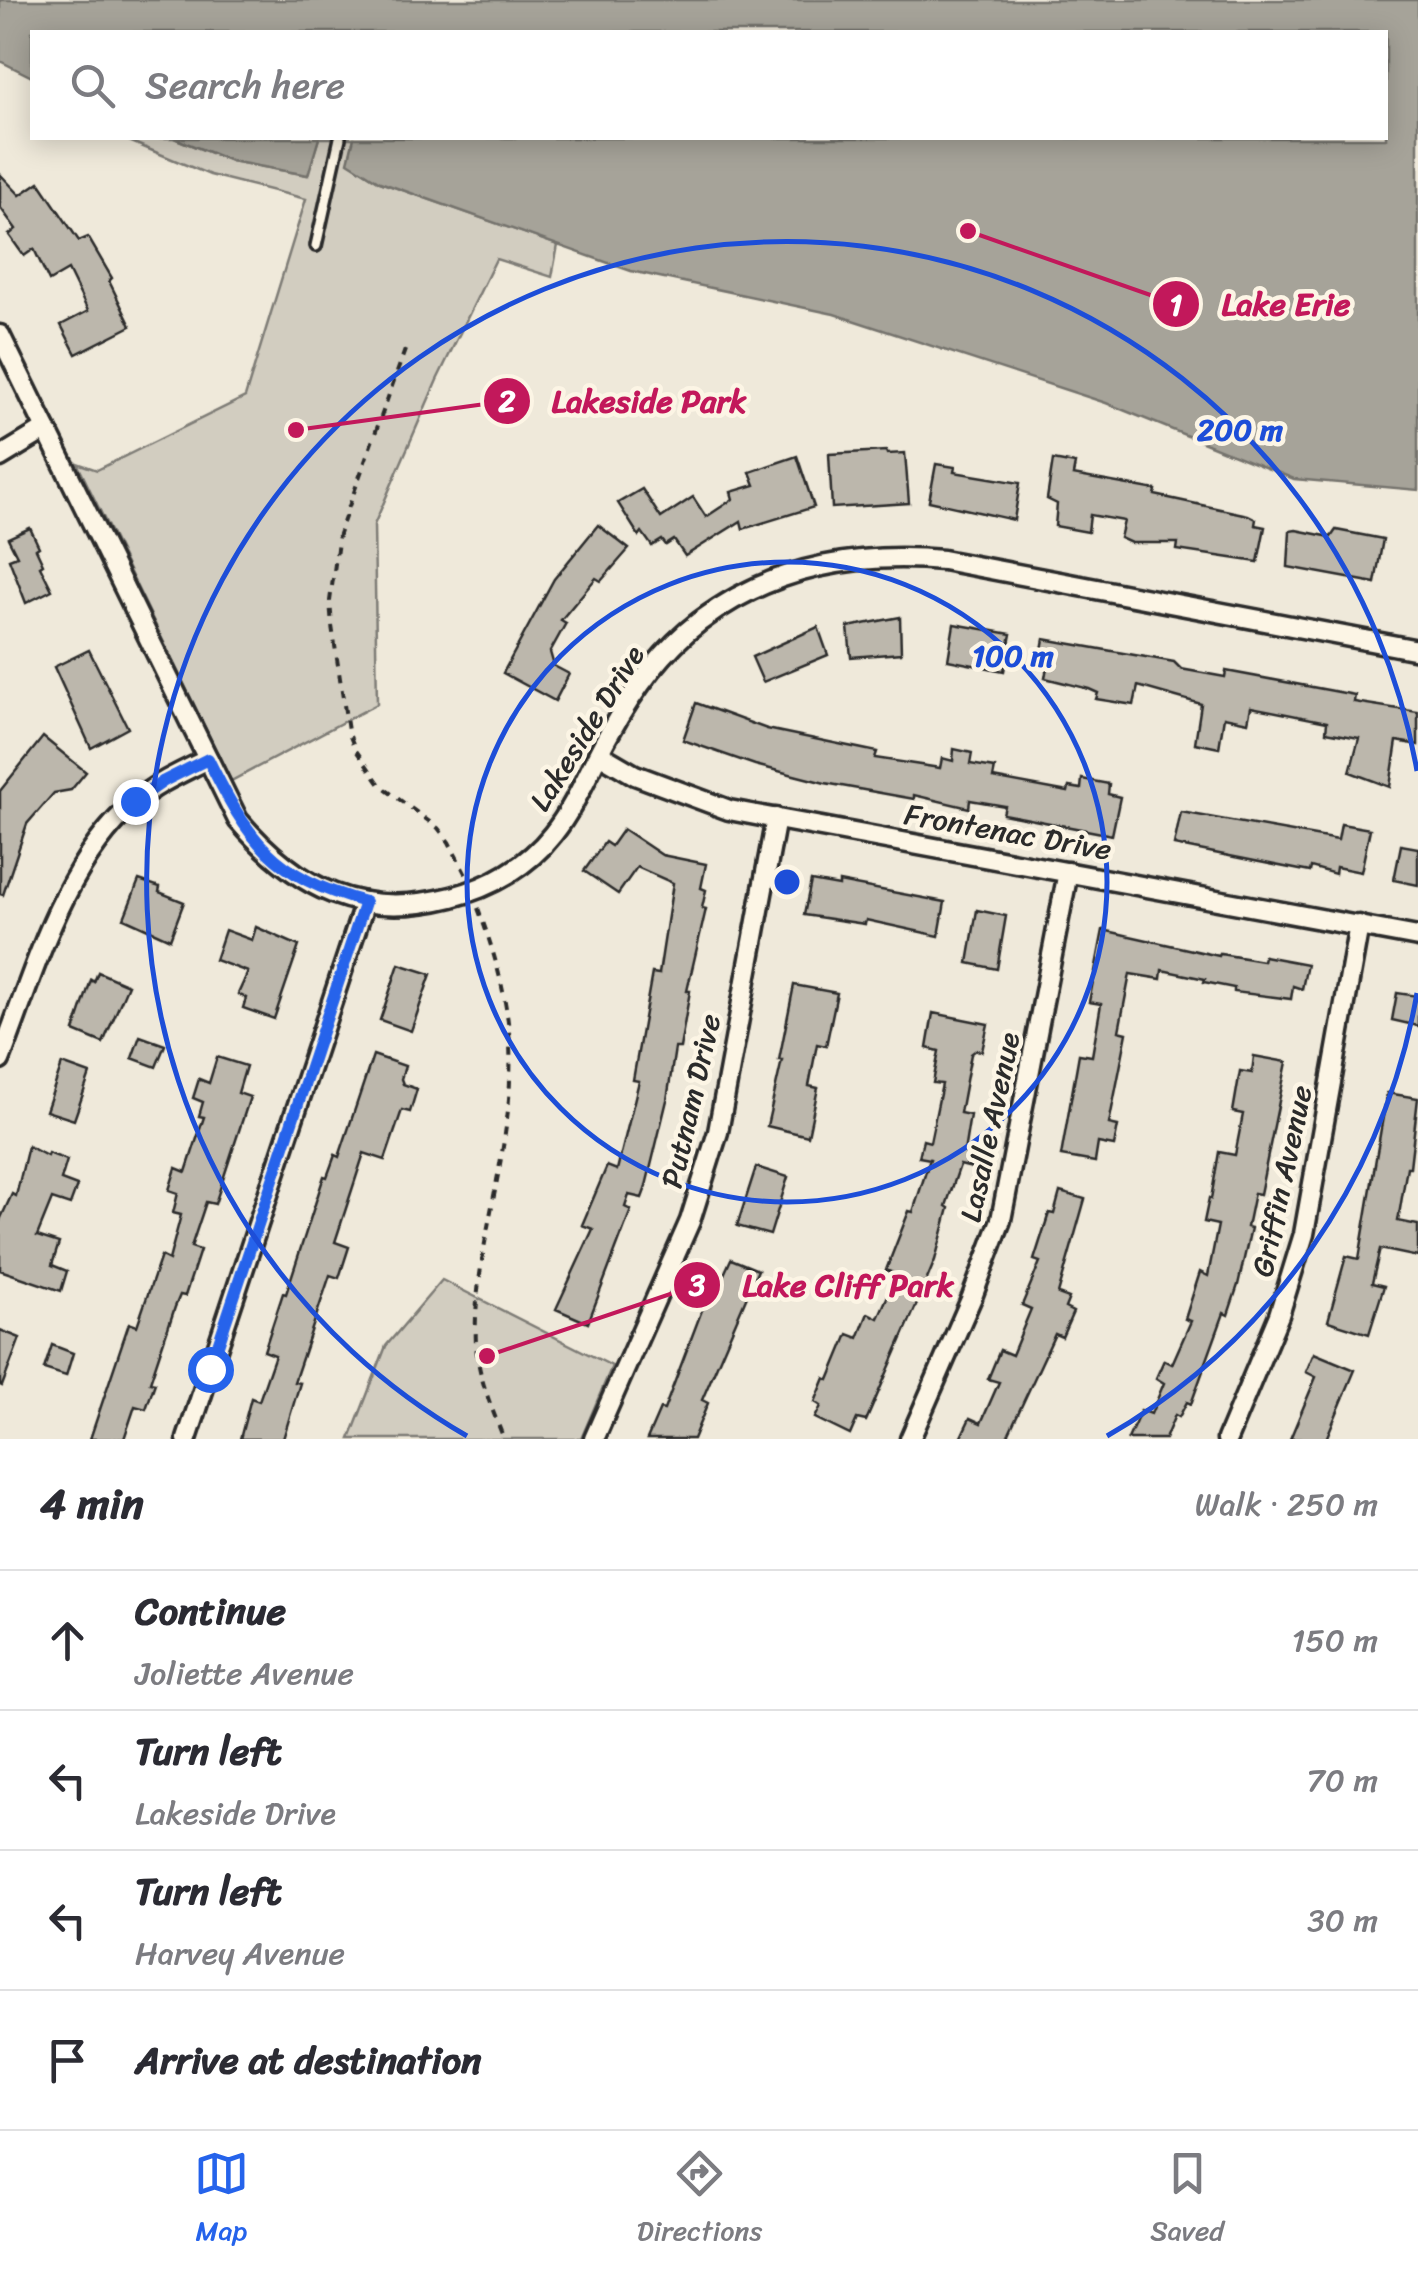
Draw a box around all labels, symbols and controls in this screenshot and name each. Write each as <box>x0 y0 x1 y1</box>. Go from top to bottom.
search box <box>30 30 1388 140</box>
text: Search here <box>145 52 345 119</box>
icon: search <box>65 58 120 113</box>
callout: Lake Erie <box>1151 273 1370 335</box>
text: Lake Erie <box>1222 276 1351 333</box>
text: 1 <box>1170 278 1183 332</box>
callout: Lakeside Park <box>482 370 767 432</box>
text: Lakeside Park <box>551 373 748 430</box>
text: 2 <box>498 374 516 428</box>
text: 200 m <box>1197 403 1283 457</box>
text: 100 m <box>972 629 1054 683</box>
street label: Lakeside Drive <box>514 634 660 822</box>
route end <box>113 779 159 825</box>
street label: Frontenac Drive <box>900 787 1116 877</box>
centre of rings <box>769 864 805 900</box>
street label: Putnam Drive <box>645 1009 737 1193</box>
street label: Lasalle Avenue <box>944 1027 1036 1227</box>
street label: Griffin Avenue <box>1235 1080 1329 1282</box>
callout: Lake Cliff Park <box>672 1254 975 1316</box>
text: Lake Cliff Park <box>742 1257 955 1314</box>
text: 3 <box>688 1258 706 1312</box>
route start <box>188 1347 234 1393</box>
text: 4 min <box>40 1467 144 1541</box>
text: Walk · 250 m <box>1195 1476 1378 1533</box>
text: Continue <box>135 1578 286 1645</box>
text: 150 m <box>1292 1612 1378 1669</box>
icon: ahead <box>40 1613 95 1668</box>
text: Joliette Avenue <box>135 1645 354 1702</box>
text: Turn left <box>135 1718 281 1785</box>
text: 70 m <box>1307 1752 1378 1809</box>
icon: left <box>40 1753 95 1808</box>
text: Lakeside Drive <box>135 1785 336 1842</box>
text: Turn left <box>135 1858 281 1925</box>
text: 30 m <box>1307 1892 1378 1949</box>
icon: left <box>40 1893 95 1948</box>
text: Harvey Avenue <box>135 1925 345 1982</box>
text: Arrive at destination <box>135 2027 482 2094</box>
icon: arrive <box>40 2033 95 2088</box>
tab: Map <box>194 2146 249 2255</box>
tab: Directions <box>637 2146 762 2255</box>
tab: Saved <box>1150 2146 1224 2255</box>

